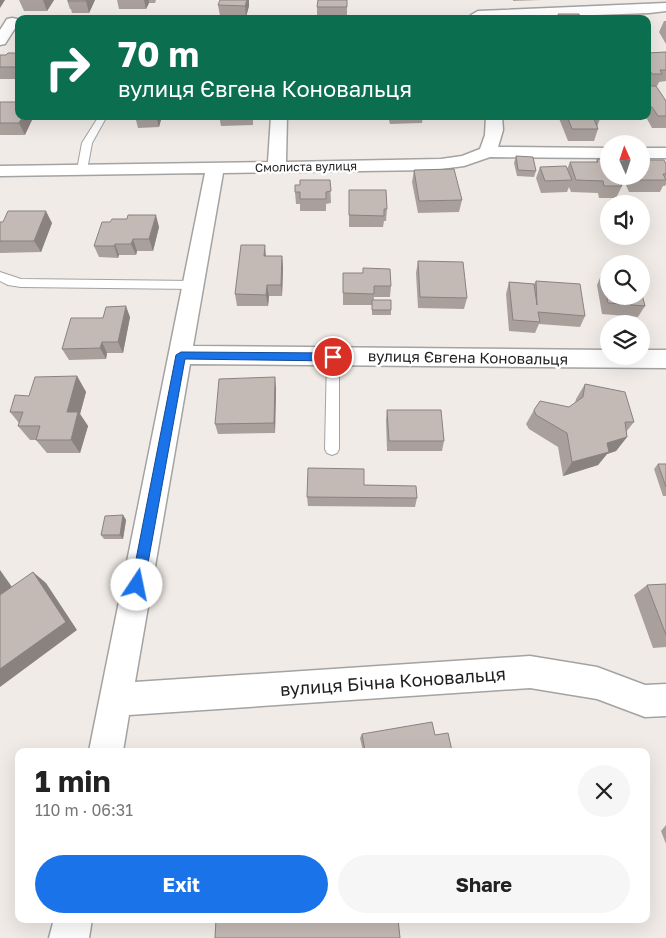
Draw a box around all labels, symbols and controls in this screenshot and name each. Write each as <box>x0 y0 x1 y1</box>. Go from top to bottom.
text: 70 m <box>118 33 199 75</box>
icon: right <box>35 35 100 100</box>
text: вулиця Євгена Коновальця <box>118 75 412 102</box>
north arrow <box>600 135 650 185</box>
map controls <box>600 135 650 365</box>
street label: Смолиста вулиця <box>255 158 357 175</box>
button: sound <box>600 195 650 245</box>
button: search <box>600 255 650 305</box>
button: layers <box>600 315 650 365</box>
pin <box>312 336 354 378</box>
icon: arrive <box>319 343 347 371</box>
street label: вулиця Євгена Коновальця <box>368 346 568 368</box>
position arrow <box>110 558 162 610</box>
street label: вулиця Бічна Коновальця <box>279 662 507 700</box>
text: 1 min <box>35 763 111 799</box>
button: close <box>578 765 630 817</box>
text: 110 m · 06:31 <box>35 800 133 820</box>
button: Exit <box>35 855 328 913</box>
button: Share <box>338 855 630 913</box>

